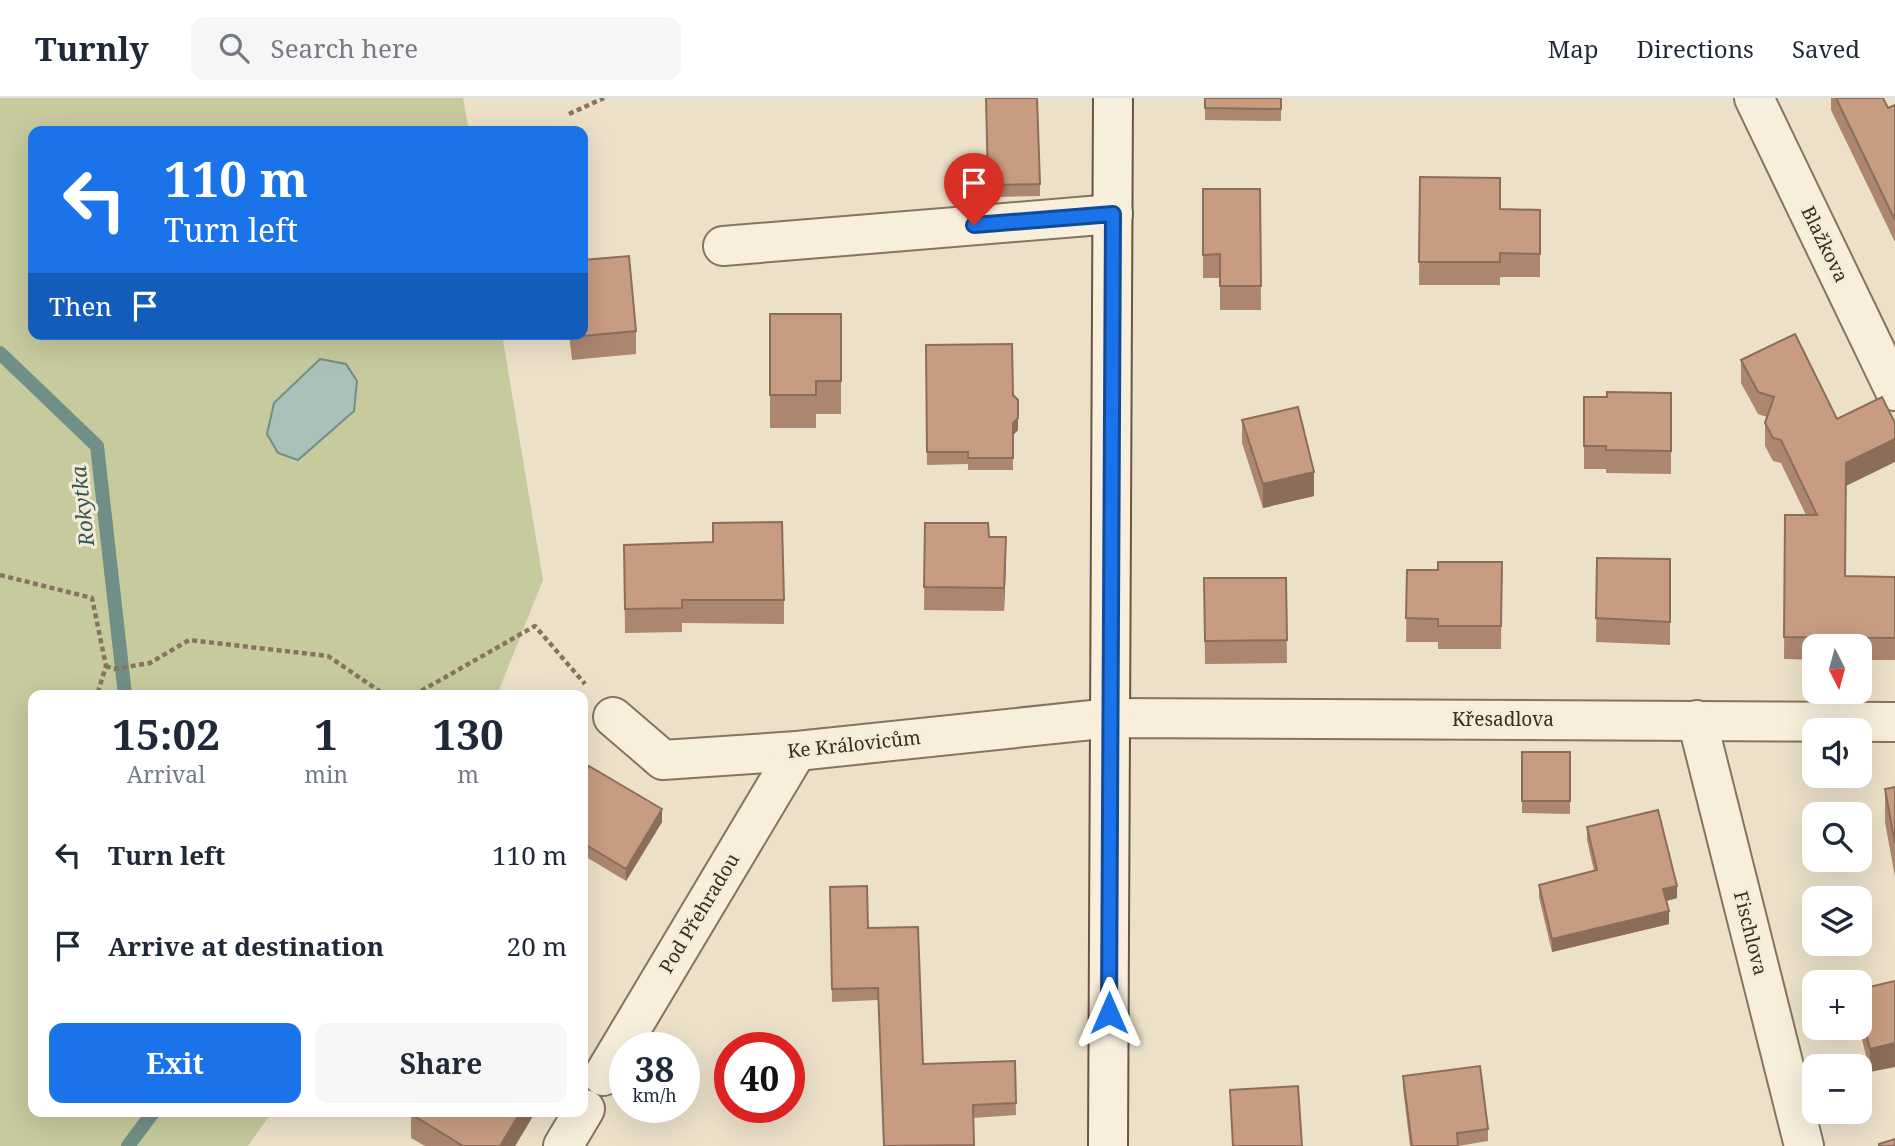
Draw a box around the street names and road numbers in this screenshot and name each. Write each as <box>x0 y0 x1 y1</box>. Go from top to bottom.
street label: Blažkova <box>1795 201 1855 287</box>
street label: Křesadlova <box>1452 706 1554 732</box>
street label: Ke Královicům <box>786 724 922 764</box>
street label: Pod Přehradou <box>653 848 745 978</box>
street label: Fischlova <box>1728 888 1774 978</box>

